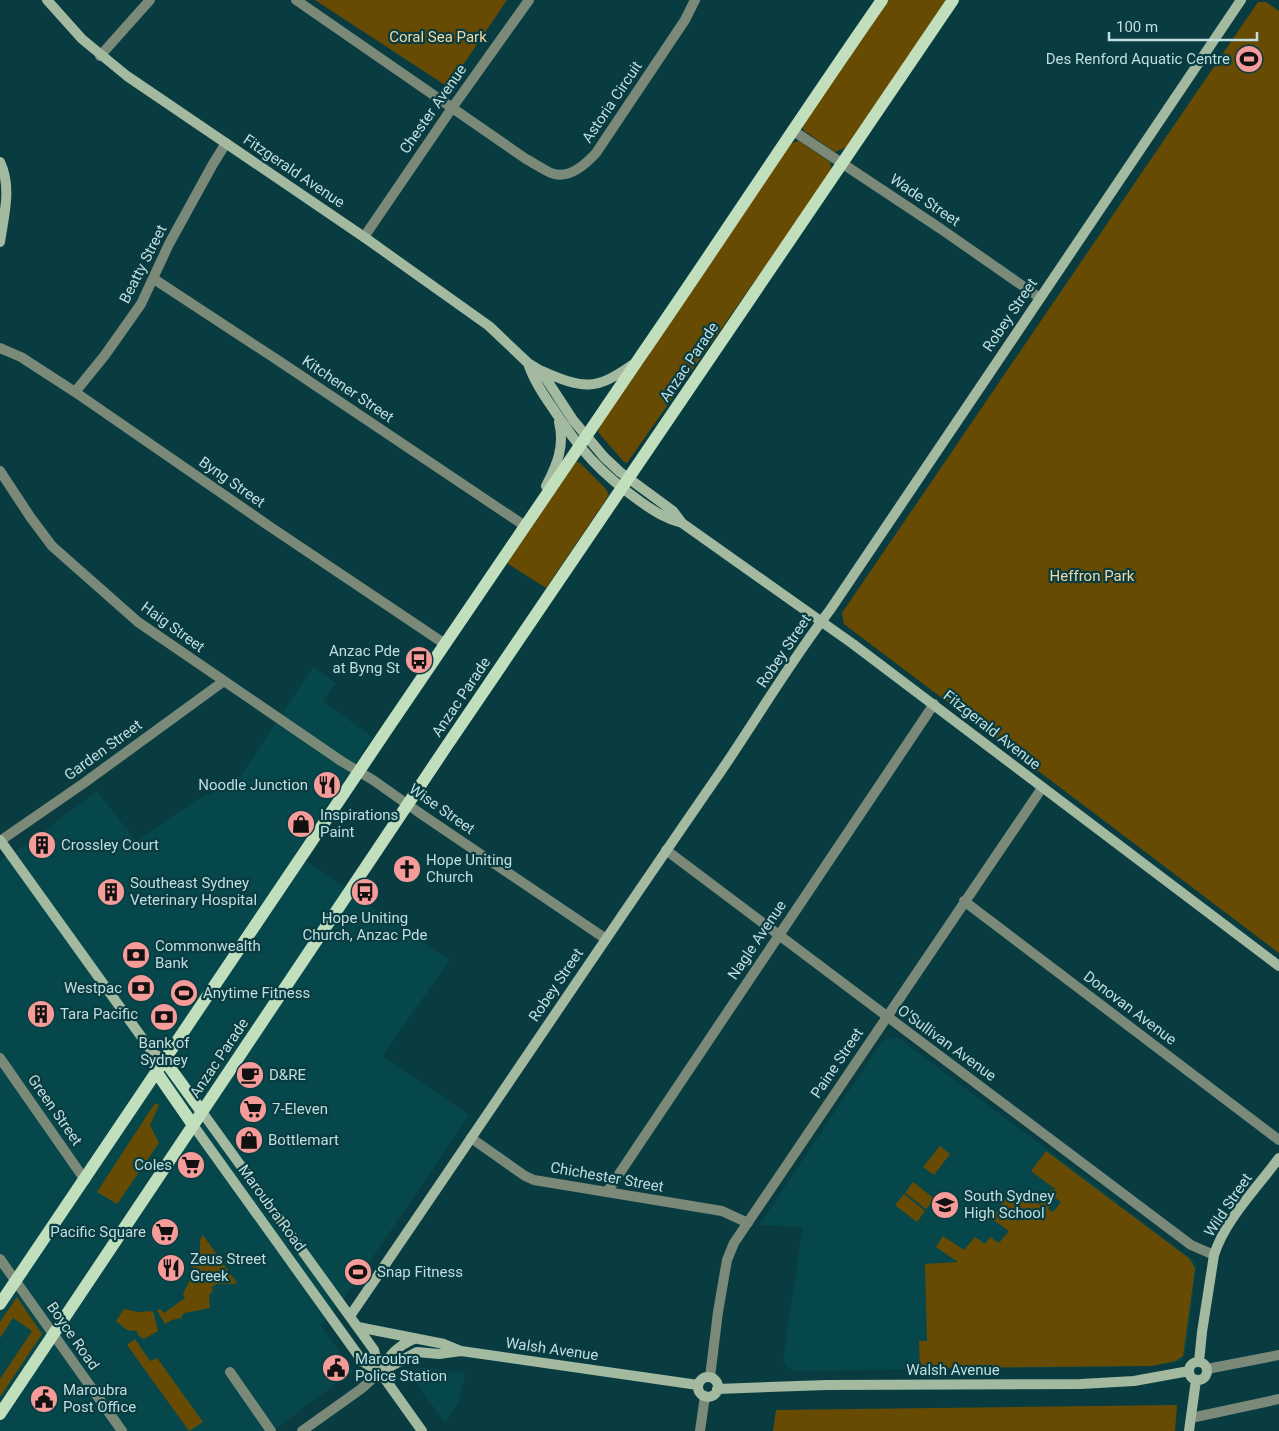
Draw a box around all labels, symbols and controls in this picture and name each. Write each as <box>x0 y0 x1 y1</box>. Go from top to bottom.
scale bar <box>1109 10 1256 42</box>
text: 100 m <box>1116 18 1158 36</box>
park label: Coral Sea Park <box>389 28 487 46</box>
sports icon: Des Renford Aquatic Centre <box>1234 44 1264 74</box>
place label: Des Renford Aquatic Centre <box>1046 50 1230 68</box>
street label: Astoria Circuit <box>578 58 646 146</box>
street label: Chester Avenue <box>396 61 470 157</box>
street label: Fitzgerald Avenue <box>240 130 348 212</box>
street label: Wade Street <box>886 170 964 230</box>
street label: Beatty Street <box>116 222 171 306</box>
street label: Robey Street <box>979 275 1041 355</box>
street label: Anzac Parade <box>656 319 722 405</box>
street label: Kitchener Street <box>299 352 397 426</box>
street label: Byng Street <box>196 453 269 511</box>
park label: Heffron Park <box>1050 567 1135 585</box>
street label: Haig Street <box>138 598 208 656</box>
street label: Robey Street <box>753 611 815 691</box>
place label: Anzac Pde at Byng St <box>329 642 400 677</box>
bus stop icon: Anzac Pde at Byng St <box>404 645 434 675</box>
street label: Anzac Parade <box>428 654 494 740</box>
street label: Fitzgerald Avenue <box>940 686 1044 774</box>
street label: Garden Street <box>61 716 145 784</box>
restaurant icon: Noodle Junction <box>312 770 342 800</box>
place label: Noodle Junction <box>198 776 308 794</box>
street label: Wise Street <box>406 780 478 838</box>
place label: Inspirations Paint <box>320 806 398 841</box>
shop icon: Inspirations Paint <box>286 809 316 839</box>
building icon: Crossley Court <box>27 830 57 860</box>
place label: Crossley Court <box>61 836 159 854</box>
place label: Hope Uniting Church <box>426 851 512 886</box>
church icon: Hope Uniting Church <box>392 854 422 884</box>
place label: Southeast Sydney Veterinary Hospital <box>130 874 257 909</box>
building icon: Southeast Sydney Veterinary Hospital <box>96 877 126 907</box>
bus stop icon: Hope Uniting Church, Anzac Pde <box>350 877 380 907</box>
street label: Nagle Avenue <box>724 897 790 983</box>
place label: Hope Uniting Church, Anzac Pde <box>302 909 428 944</box>
place label: Commonwealth Bank <box>155 937 261 972</box>
bank icon: Commonwealth Bank <box>121 940 151 970</box>
street label: Robey Street <box>525 945 587 1025</box>
street label: Donovan Avenue <box>1080 967 1180 1049</box>
bank icon: Westpac <box>126 973 156 1003</box>
sports icon: Anytime Fitness <box>169 978 199 1008</box>
place label: Westpac <box>64 979 122 997</box>
place label: Anytime Fitness <box>203 984 310 1002</box>
building icon: Tara Pacific <box>26 999 56 1029</box>
street label: O'Sullivan Avenue <box>894 1001 1000 1085</box>
bank icon: Bank of Sydney <box>149 1002 179 1032</box>
place label: Tara Pacific <box>60 1005 138 1023</box>
street label: Anzac Parade <box>186 1015 252 1101</box>
street label: Paine Street <box>807 1024 867 1101</box>
place label: Bank of Sydney <box>139 1034 190 1069</box>
cafe icon: D&RE <box>235 1060 265 1090</box>
place label: D&RE <box>269 1066 306 1084</box>
street label: Green Street <box>24 1071 86 1149</box>
supermarket icon: 7-Eleven <box>238 1094 268 1124</box>
place label: 7-Eleven <box>272 1100 328 1118</box>
shop icon: Bottlemart <box>234 1125 264 1155</box>
place label: Bottlemart <box>268 1131 339 1149</box>
supermarket icon: Coles <box>176 1150 206 1180</box>
place label: Coles <box>134 1156 172 1174</box>
street label: Chichester Street <box>549 1158 665 1196</box>
street label: Maroubra Road <box>235 1161 309 1255</box>
street label: Wild Street <box>1200 1170 1256 1240</box>
place label: South Sydney High School <box>964 1187 1054 1222</box>
school or university icon: South Sydney High School <box>930 1190 960 1220</box>
supermarket icon: Pacific Square <box>150 1217 180 1247</box>
place label: Pacific Square <box>50 1223 146 1241</box>
place label: Zeus Street Greek <box>190 1250 266 1285</box>
restaurant icon: Zeus Street Greek <box>156 1253 186 1283</box>
sports icon: Snap Fitness <box>343 1257 373 1287</box>
place label: Snap Fitness <box>377 1263 463 1281</box>
street label: Boyce Road <box>43 1299 103 1373</box>
street label: Walsh Avenue <box>504 1334 600 1364</box>
place label: Maroubra Police Station <box>355 1350 447 1385</box>
public building icon: Maroubra Police Station <box>321 1353 351 1383</box>
street label: Walsh Avenue <box>906 1361 1000 1379</box>
place label: Maroubra Post Office <box>63 1381 136 1416</box>
public building icon: Maroubra Post Office <box>29 1384 59 1414</box>

